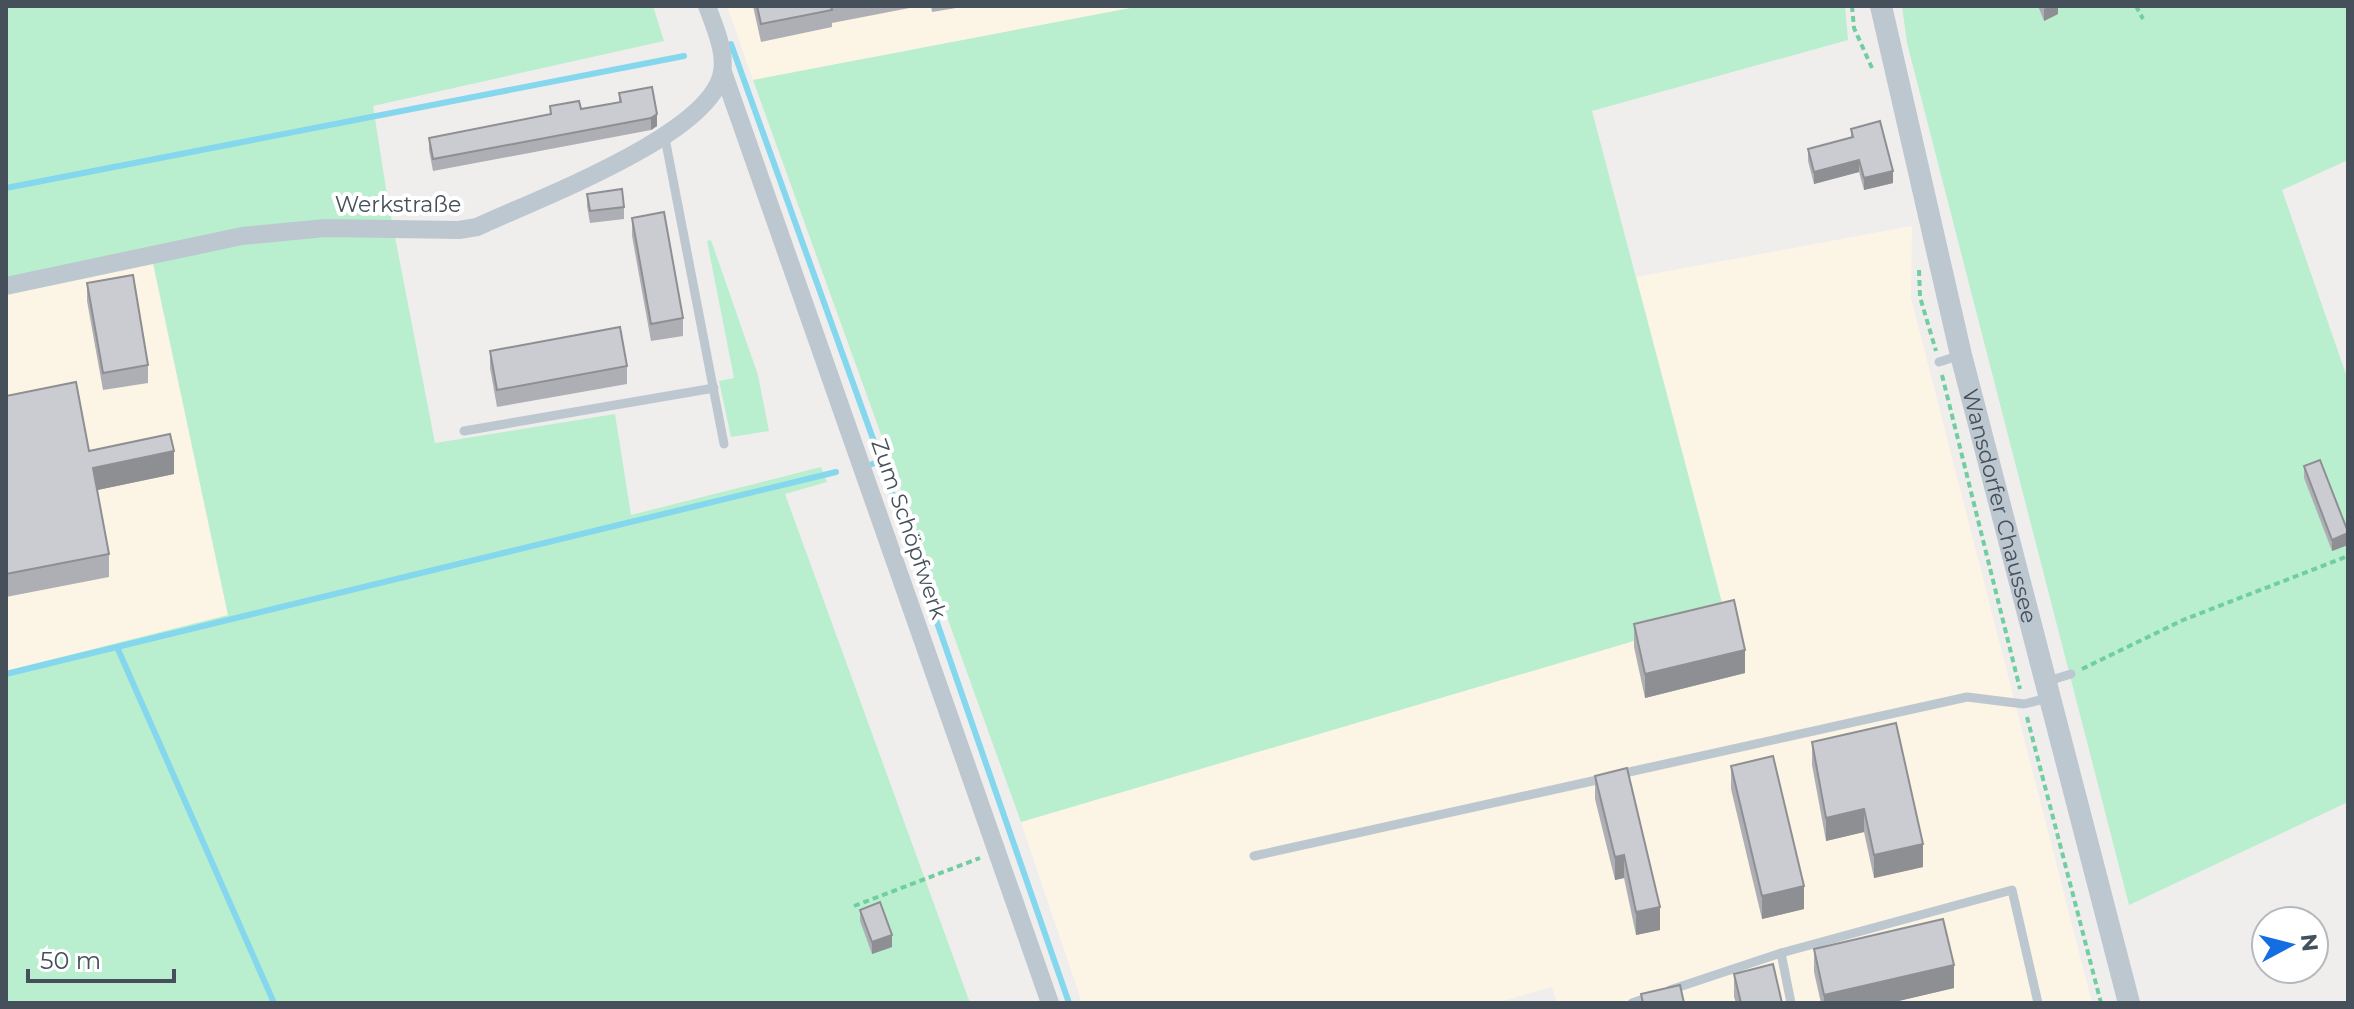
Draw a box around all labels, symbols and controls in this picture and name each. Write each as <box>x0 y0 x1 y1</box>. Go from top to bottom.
street label: Werkstraße <box>335 191 461 218</box>
street label: Wansdorfer Chaussee <box>1957 386 2043 626</box>
street label: Zum Schöpfwerk <box>865 435 953 624</box>
north arrow <box>2250 905 2330 985</box>
text: N <box>2295 932 2324 953</box>
scale bar <box>28 933 174 983</box>
text: 50 m <box>40 946 101 975</box>

